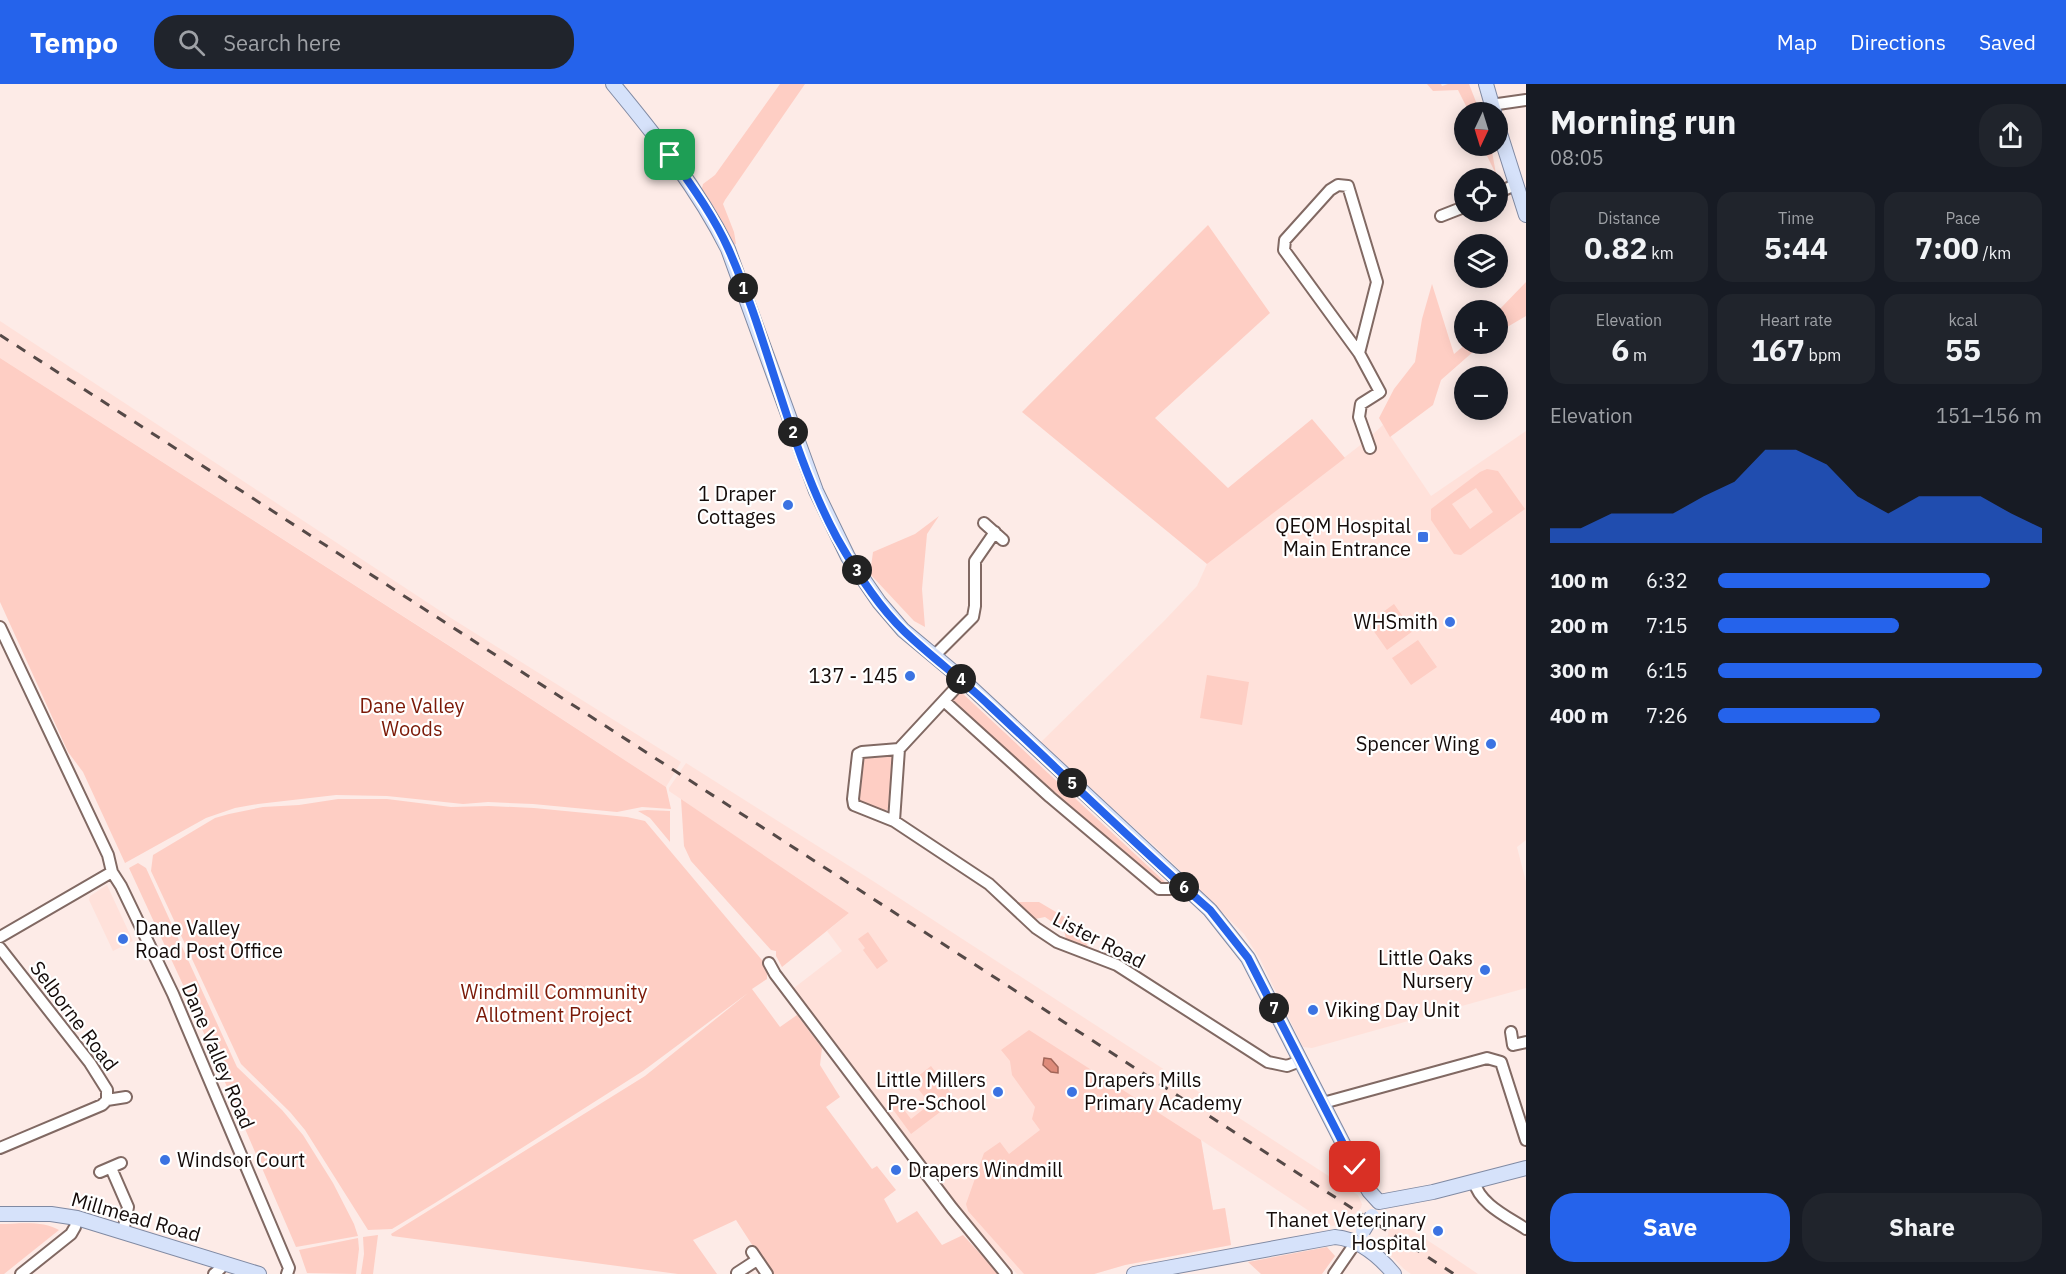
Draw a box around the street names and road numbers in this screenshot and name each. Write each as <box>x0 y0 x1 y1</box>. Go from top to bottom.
street label: Lister Road <box>1048 905 1150 974</box>
street label: Selborne Road <box>24 955 125 1076</box>
street label: Dane Valley Road <box>176 979 261 1133</box>
street label: Millmead Road <box>68 1185 204 1248</box>

